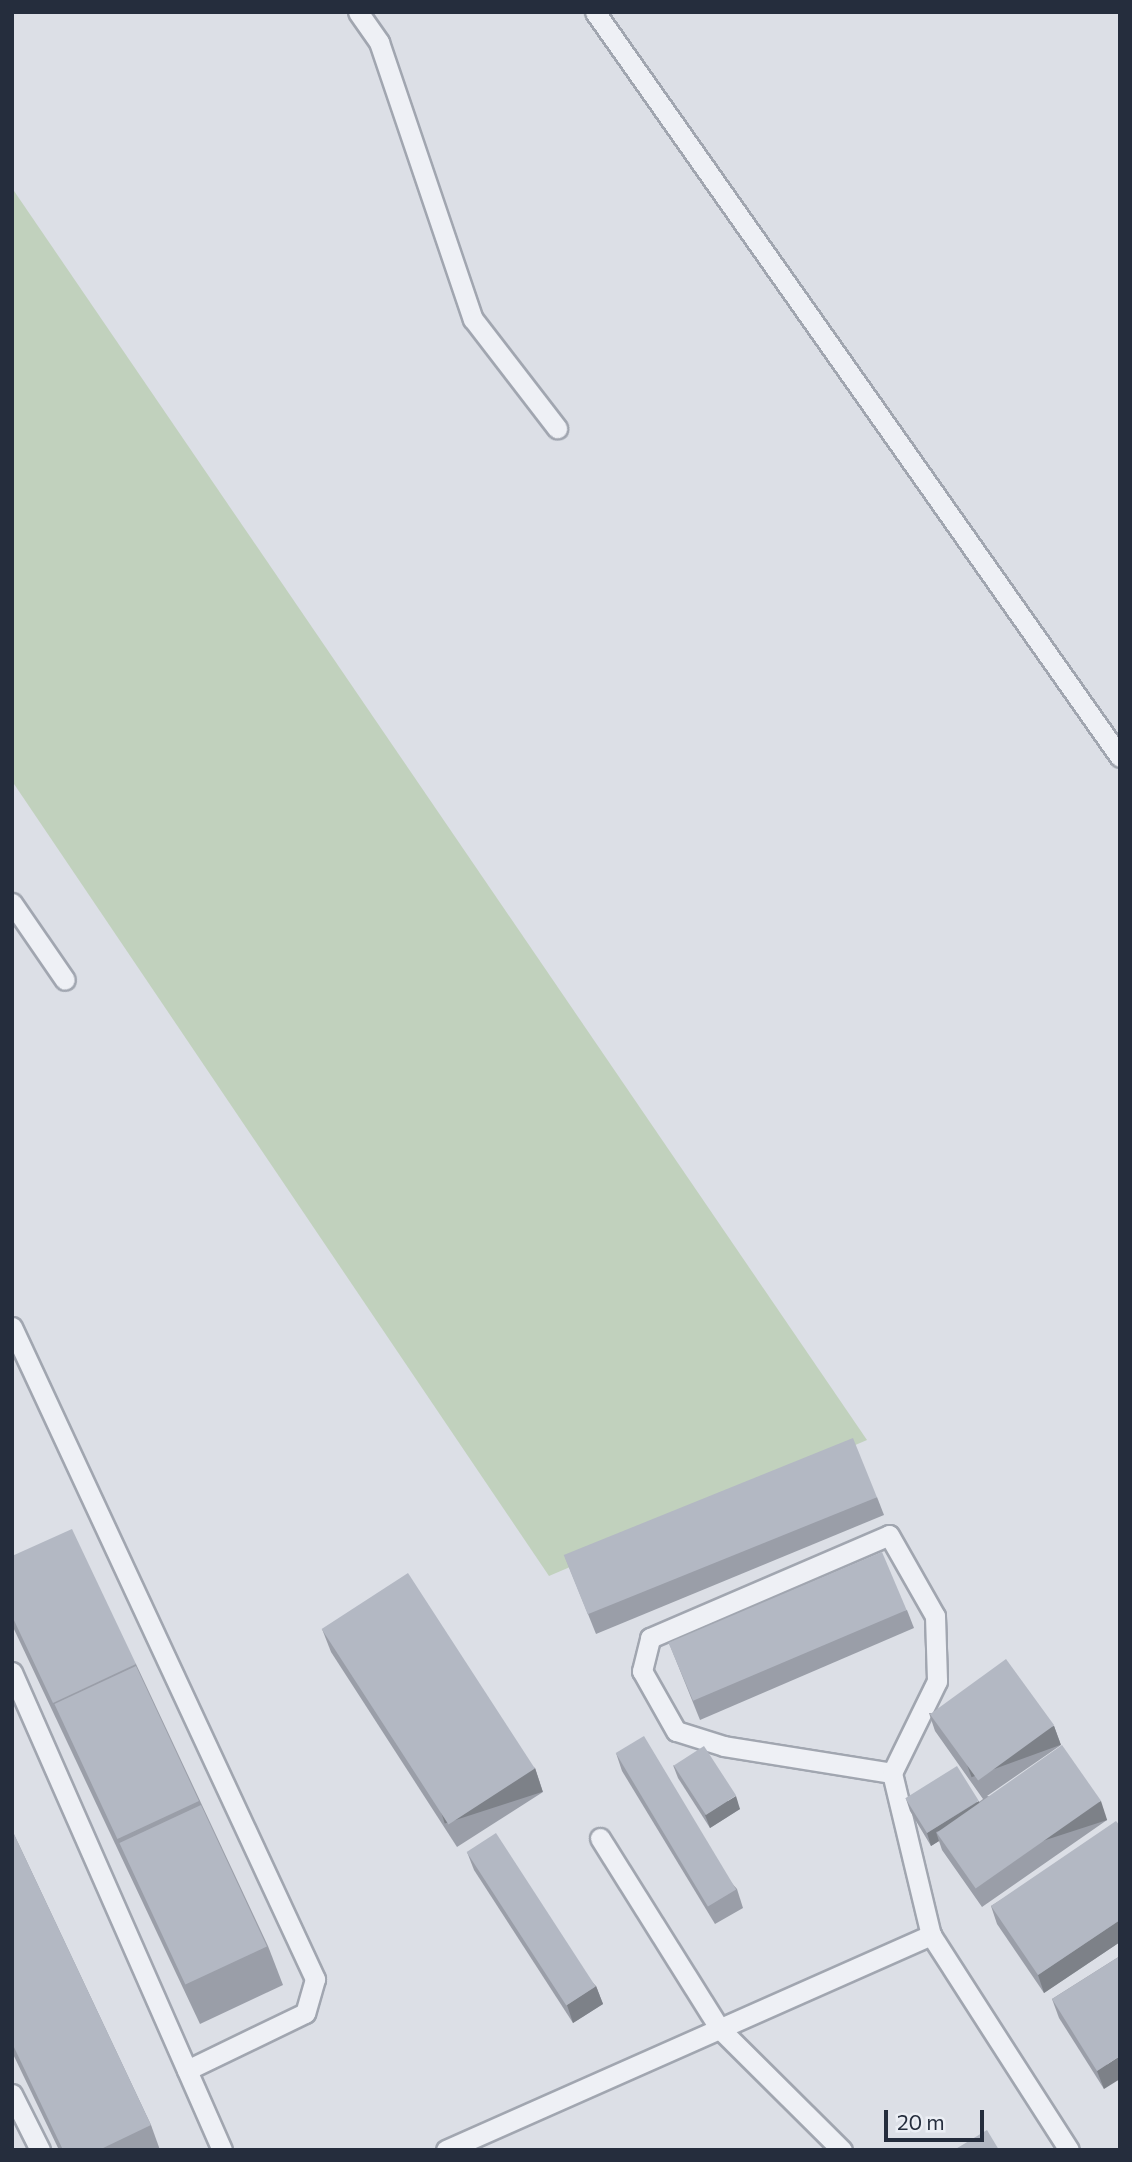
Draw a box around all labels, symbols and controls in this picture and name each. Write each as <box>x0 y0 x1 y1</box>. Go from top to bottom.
scale bar <box>887 2096 987 2140</box>
text: 20 m <box>897 2109 945 2134</box>

